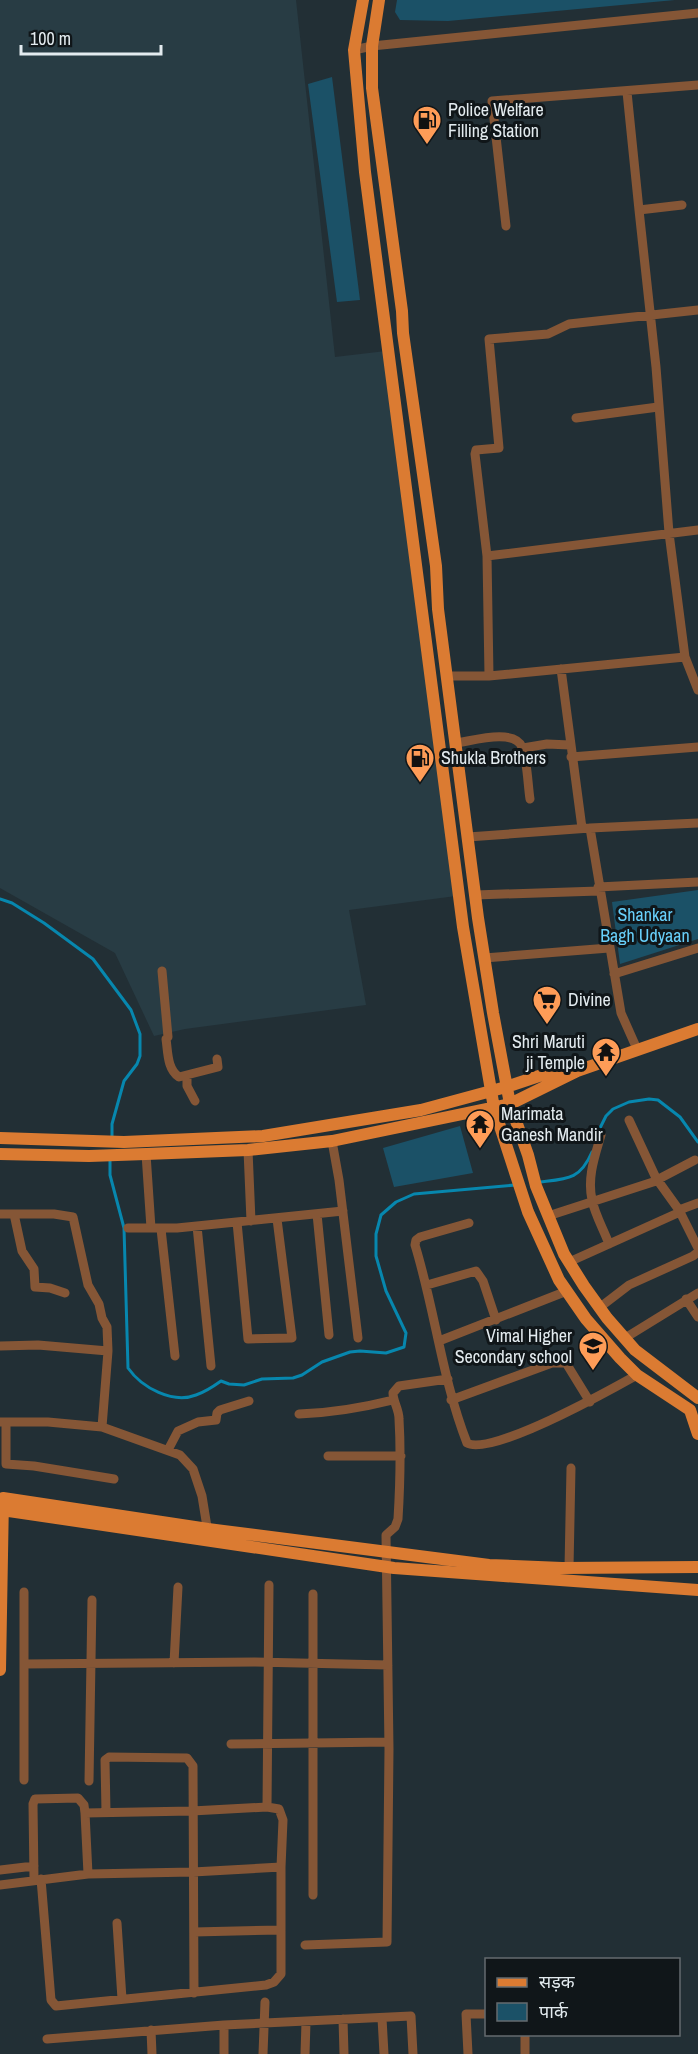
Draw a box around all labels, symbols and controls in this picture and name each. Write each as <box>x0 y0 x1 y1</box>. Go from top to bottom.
scale bar <box>21 18 160 56</box>
text: 100 m <box>30 26 71 51</box>
place label: Police Welfare Filling Station <box>448 97 544 143</box>
fuel station icon: Police Welfare Filling Station <box>411 104 443 146</box>
fuel station icon: Shukla Brothers <box>404 742 436 784</box>
place label: Shukla Brothers <box>441 745 546 770</box>
park label: Shankar Bagh Udyaan <box>600 902 690 948</box>
supermarket icon: Divine <box>531 984 563 1026</box>
place label: Divine <box>568 987 611 1012</box>
place label: Shri Maruti ji Temple <box>512 1029 585 1075</box>
temple icon: Shri Maruti ji Temple <box>590 1036 622 1078</box>
place label: Marimata Ganesh Mandir <box>501 1101 603 1147</box>
temple icon: Marimata Ganesh Mandir <box>464 1108 496 1150</box>
place label: Vimal Higher Secondary school <box>455 1323 572 1369</box>
school or university icon: Vimal Higher Secondary school <box>577 1330 609 1372</box>
legend <box>485 1958 680 2036</box>
text: सड़क <box>539 1969 576 1994</box>
text: पार्क <box>539 1999 569 2024</box>

